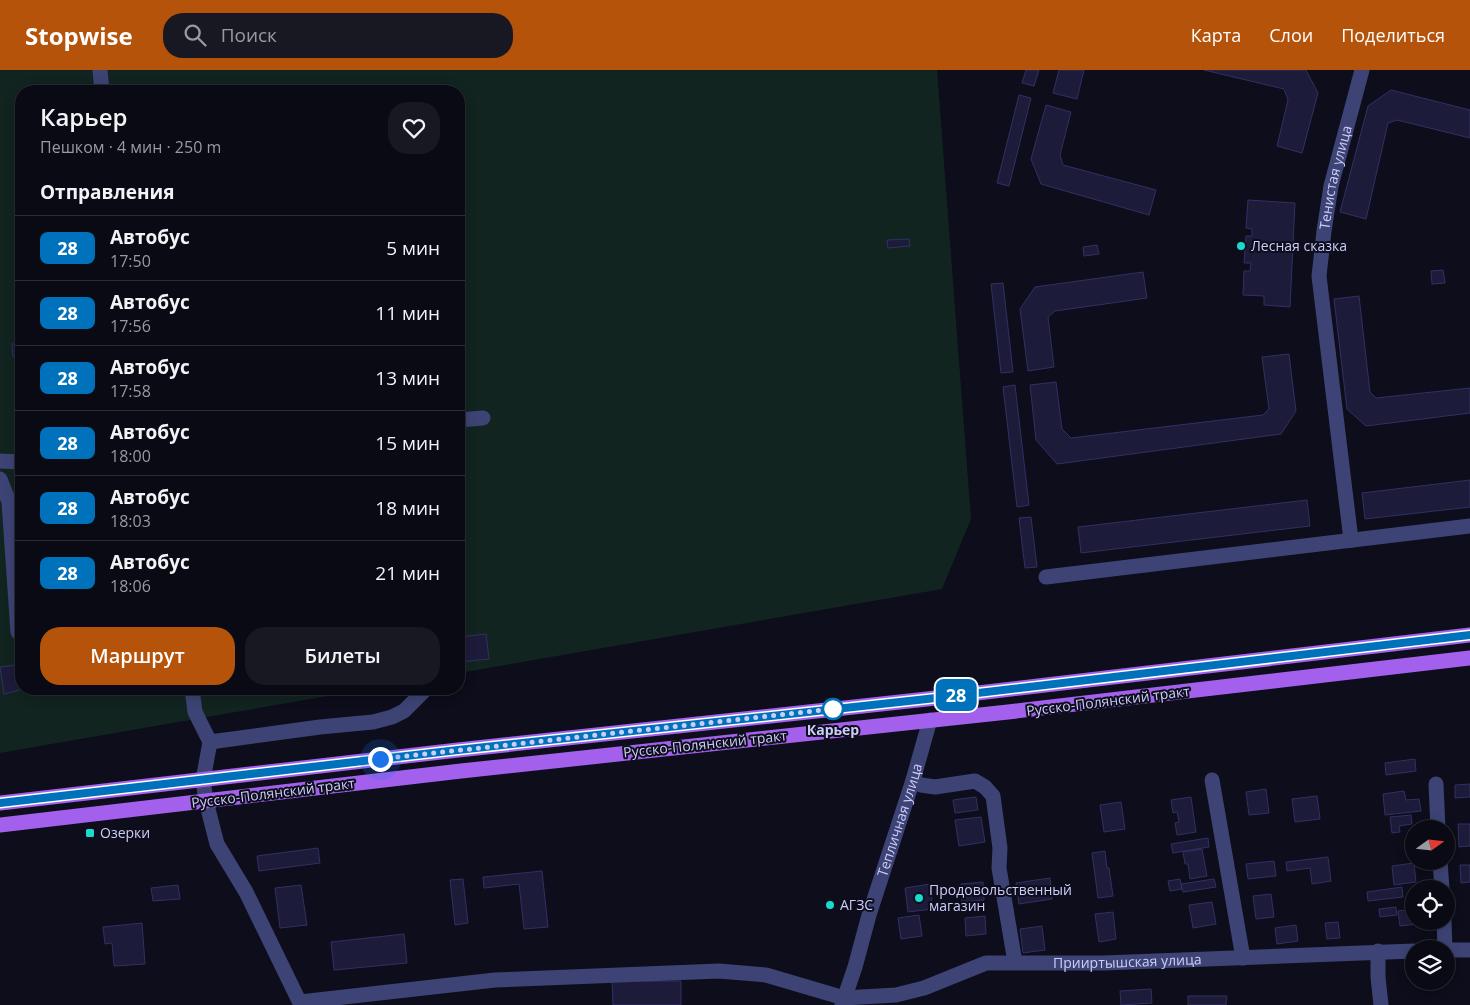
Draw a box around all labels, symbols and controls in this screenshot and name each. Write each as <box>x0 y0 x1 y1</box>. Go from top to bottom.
search box <box>163 13 513 58</box>
text: Stopwise <box>25 19 133 52</box>
icon: search <box>181 21 209 49</box>
text: Поиск <box>221 22 277 48</box>
text: Карта <box>1191 23 1241 47</box>
text: Слои <box>1269 23 1313 47</box>
text: Поделиться <box>1341 23 1445 47</box>
text: Карьер <box>40 100 127 133</box>
button: heart <box>388 102 440 154</box>
street label: Тенистая улица <box>1314 123 1356 231</box>
text: Пешком · 4 мин · 250 m <box>40 136 221 158</box>
text: Отправления <box>40 179 174 205</box>
text: Автобус <box>110 224 190 250</box>
text: 5 мин <box>386 235 440 261</box>
text: 28 <box>57 236 78 260</box>
place label: Лесная сказка <box>1251 236 1347 255</box>
marker: Лесная сказка <box>1235 240 1247 252</box>
text: 17:50 <box>110 250 151 272</box>
text: Автобус <box>110 289 190 315</box>
text: 11 мин <box>375 300 440 326</box>
text: 28 <box>57 301 78 325</box>
text: 17:56 <box>110 315 151 337</box>
text: Автобус <box>110 354 190 380</box>
text: 13 мин <box>375 365 440 391</box>
text: 28 <box>57 366 78 390</box>
text: 17:58 <box>110 380 151 402</box>
text: Автобус <box>110 419 190 445</box>
text: 15 мин <box>375 430 440 456</box>
text: 28 <box>57 431 78 455</box>
text: 18:00 <box>110 445 151 467</box>
text: Автобус <box>110 484 190 510</box>
text: 18 мин <box>375 495 440 521</box>
text: 28 <box>57 496 78 520</box>
text: 18:03 <box>110 510 151 532</box>
text: Автобус <box>110 549 190 575</box>
text: 21 мин <box>375 560 440 586</box>
text: 28 <box>57 561 78 585</box>
text: 18:06 <box>110 575 151 597</box>
button: Маршрут <box>40 627 235 685</box>
button: Билеты <box>245 627 440 685</box>
line badge: 28 <box>934 679 978 711</box>
street label: Русско-Полянский тракт <box>1025 681 1191 720</box>
text: 28 <box>946 683 966 707</box>
marker: Карьер <box>822 698 844 720</box>
place label: Карьер <box>807 720 859 739</box>
street label: Русско-Полянский тракт <box>622 725 788 762</box>
your location <box>368 747 393 772</box>
street label: Тепличная улица <box>872 761 926 879</box>
street label: Русско-Полянский тракт <box>190 773 356 812</box>
north arrow <box>1405 820 1455 870</box>
map controls <box>1405 820 1455 990</box>
place label: Озерки <box>100 823 150 842</box>
marker: Озерки <box>84 827 96 839</box>
place label: Продовольственный магазин <box>929 880 1072 915</box>
button: locate <box>1405 880 1455 930</box>
marker: Продовольственный магазин <box>913 892 925 904</box>
place label: АГЗС <box>840 895 873 914</box>
marker: АГЗС <box>824 899 836 911</box>
button: layers <box>1405 940 1455 990</box>
street label: Прииртышская улица <box>1053 949 1202 972</box>

